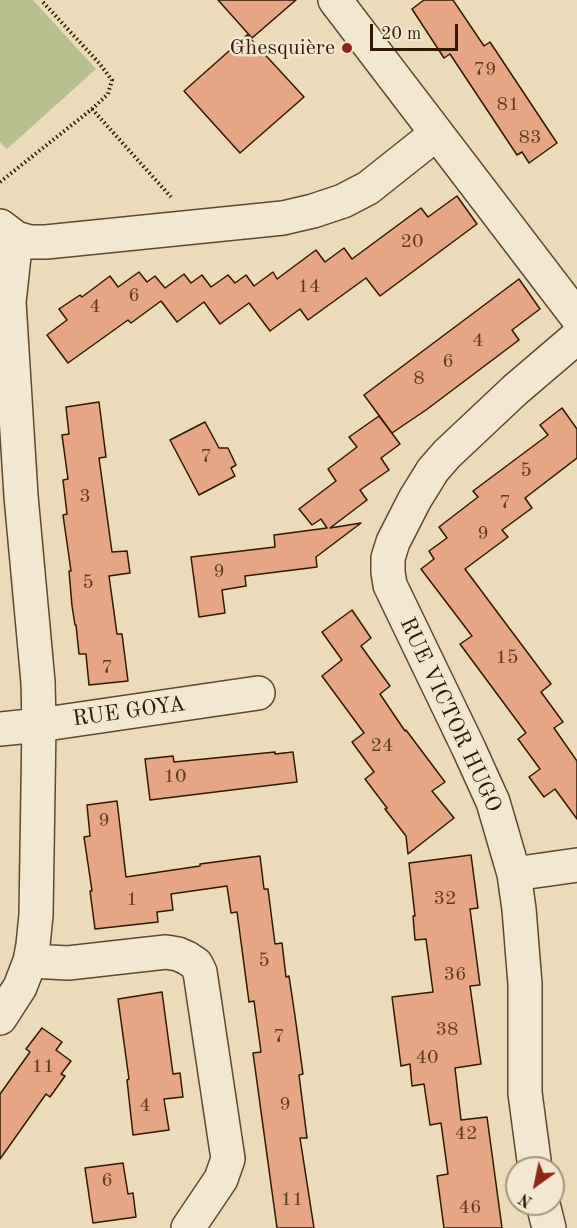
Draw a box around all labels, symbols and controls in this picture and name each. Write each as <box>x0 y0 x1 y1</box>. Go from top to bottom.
scale bar <box>373 12 462 50</box>
text: 20 m <box>381 25 421 43</box>
place label: Ghesquière <box>230 35 335 61</box>
marker: Ghesquière <box>340 41 354 55</box>
house number: 79 <box>473 58 497 82</box>
house number: 81 <box>496 93 520 117</box>
house number: 83 <box>518 126 542 150</box>
house number: 20 <box>400 230 424 254</box>
house number: 14 <box>297 275 321 299</box>
house number: 6 <box>128 284 140 308</box>
house number: 4 <box>89 295 101 319</box>
house number: 4 <box>472 329 484 353</box>
house number: 6 <box>442 350 454 374</box>
house number: 8 <box>413 367 425 391</box>
house number: 7 <box>200 445 212 469</box>
house number: 5 <box>520 459 532 483</box>
house number: 3 <box>79 485 91 509</box>
house number: 7 <box>499 491 511 515</box>
house number: 9 <box>477 522 489 546</box>
house number: 9 <box>213 560 225 584</box>
house number: 5 <box>82 571 94 595</box>
street label: RUE VICTOR HUGO <box>393 613 507 817</box>
house number: 15 <box>495 646 519 670</box>
house number: 7 <box>101 656 113 680</box>
street label: RUE GOYA <box>71 691 187 733</box>
house number: 24 <box>370 734 394 758</box>
house number: 10 <box>163 765 187 789</box>
house number: 9 <box>98 809 110 833</box>
house number: 32 <box>433 887 457 911</box>
house number: 1 <box>126 888 138 912</box>
house number: 5 <box>258 949 270 973</box>
house number: 36 <box>443 963 467 987</box>
house number: 38 <box>435 1018 459 1042</box>
house number: 7 <box>273 1025 285 1049</box>
house number: 40 <box>415 1046 439 1070</box>
house number: 11 <box>31 1055 55 1079</box>
house number: 9 <box>279 1093 291 1117</box>
house number: 4 <box>139 1094 151 1118</box>
house number: 42 <box>454 1122 478 1146</box>
north arrow <box>505 1156 565 1216</box>
house number: 6 <box>101 1169 113 1193</box>
house number: 11 <box>280 1188 304 1212</box>
text: N <box>517 1189 536 1209</box>
house number: 46 <box>458 1196 482 1220</box>

